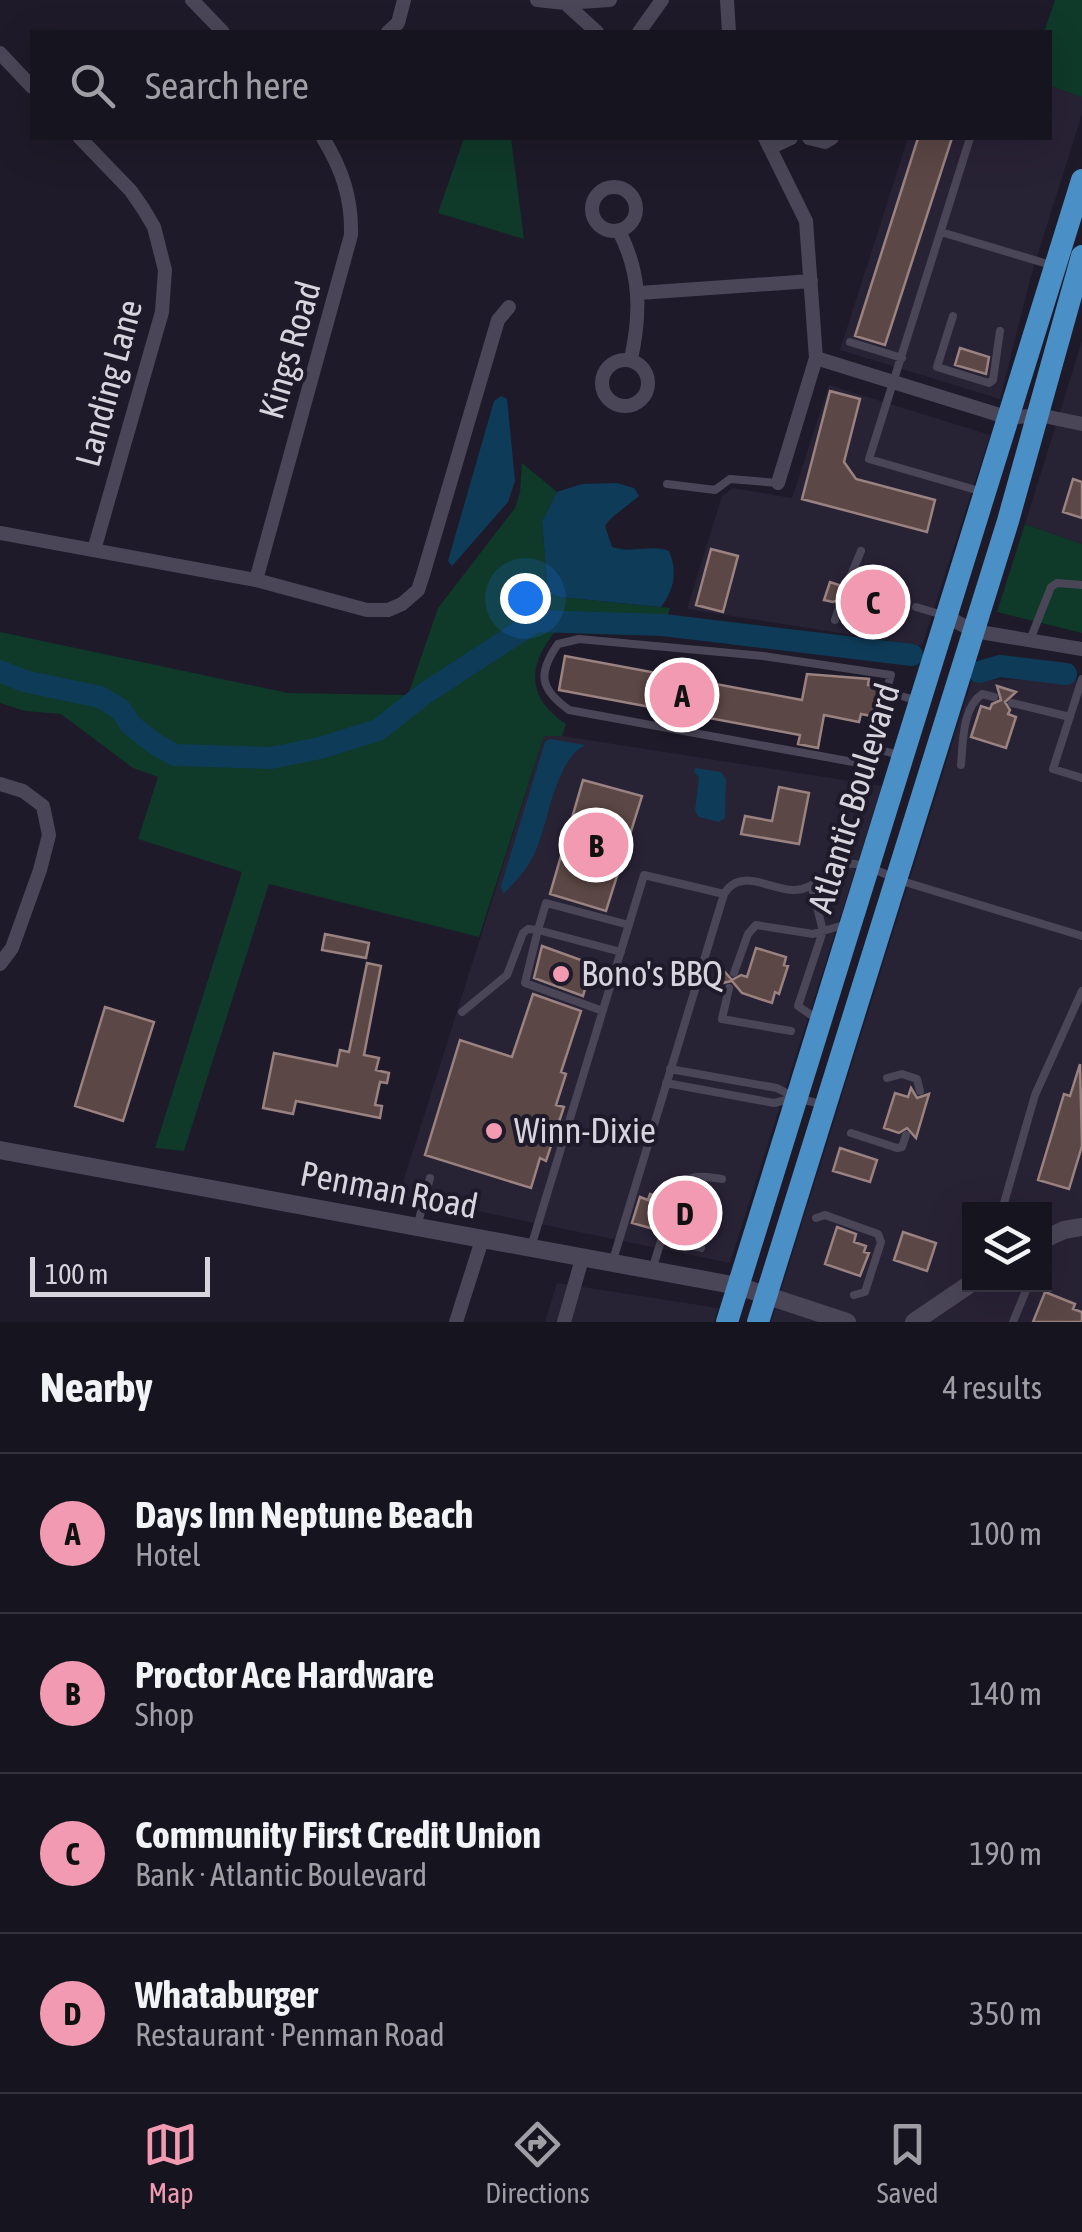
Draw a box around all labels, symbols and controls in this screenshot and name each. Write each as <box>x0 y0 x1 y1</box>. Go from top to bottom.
search box <box>30 30 1052 140</box>
icon: search <box>65 58 120 113</box>
text: Search here <box>145 64 309 107</box>
street label: Kings Road <box>250 276 328 423</box>
street label: Landing Lane <box>67 295 149 470</box>
pin: C <box>840 564 906 640</box>
your location <box>500 573 551 624</box>
pin: A <box>650 658 714 732</box>
street label: Atlantic Boulevard <box>799 678 907 917</box>
pin: B <box>564 808 628 882</box>
place label: Bono's BBQ <box>581 953 723 993</box>
marker: Bono's BBQ <box>550 963 572 985</box>
place label: Winn-Dixie <box>514 1110 656 1150</box>
marker: Winn-Dixie <box>483 1120 505 1142</box>
street label: Penman Road <box>297 1152 481 1226</box>
pin: D <box>652 1176 718 1250</box>
map controls <box>962 1202 1052 1292</box>
button: layers <box>962 1202 1052 1292</box>
scale bar <box>30 1252 210 1296</box>
text: 100 m <box>45 1258 108 1290</box>
text: Nearby <box>40 1363 153 1411</box>
text: 4 results <box>943 1369 1042 1406</box>
text: Days Inn Neptune Beach <box>135 1493 473 1536</box>
text: A <box>65 1515 80 1552</box>
text: 100 m <box>969 1515 1042 1552</box>
text: Hotel <box>135 1536 201 1573</box>
text: Proctor Ace Hardware <box>135 1653 434 1696</box>
text: B <box>65 1675 80 1712</box>
text: 140 m <box>969 1675 1042 1712</box>
text: Shop <box>135 1696 194 1733</box>
text: Community First Credit Union <box>135 1813 541 1856</box>
text: C <box>65 1835 80 1872</box>
text: 190 m <box>969 1835 1042 1872</box>
text: Bank · Atlantic Boulevard <box>135 1856 427 1893</box>
text: Whataburger <box>135 1973 318 2016</box>
text: D <box>64 1995 81 2032</box>
text: 350 m <box>969 1995 1042 2032</box>
text: Restaurant · Penman Road <box>135 2016 445 2053</box>
tab: Map <box>143 2117 198 2209</box>
tab: Directions <box>485 2117 590 2209</box>
tab: Saved <box>877 2117 939 2209</box>

